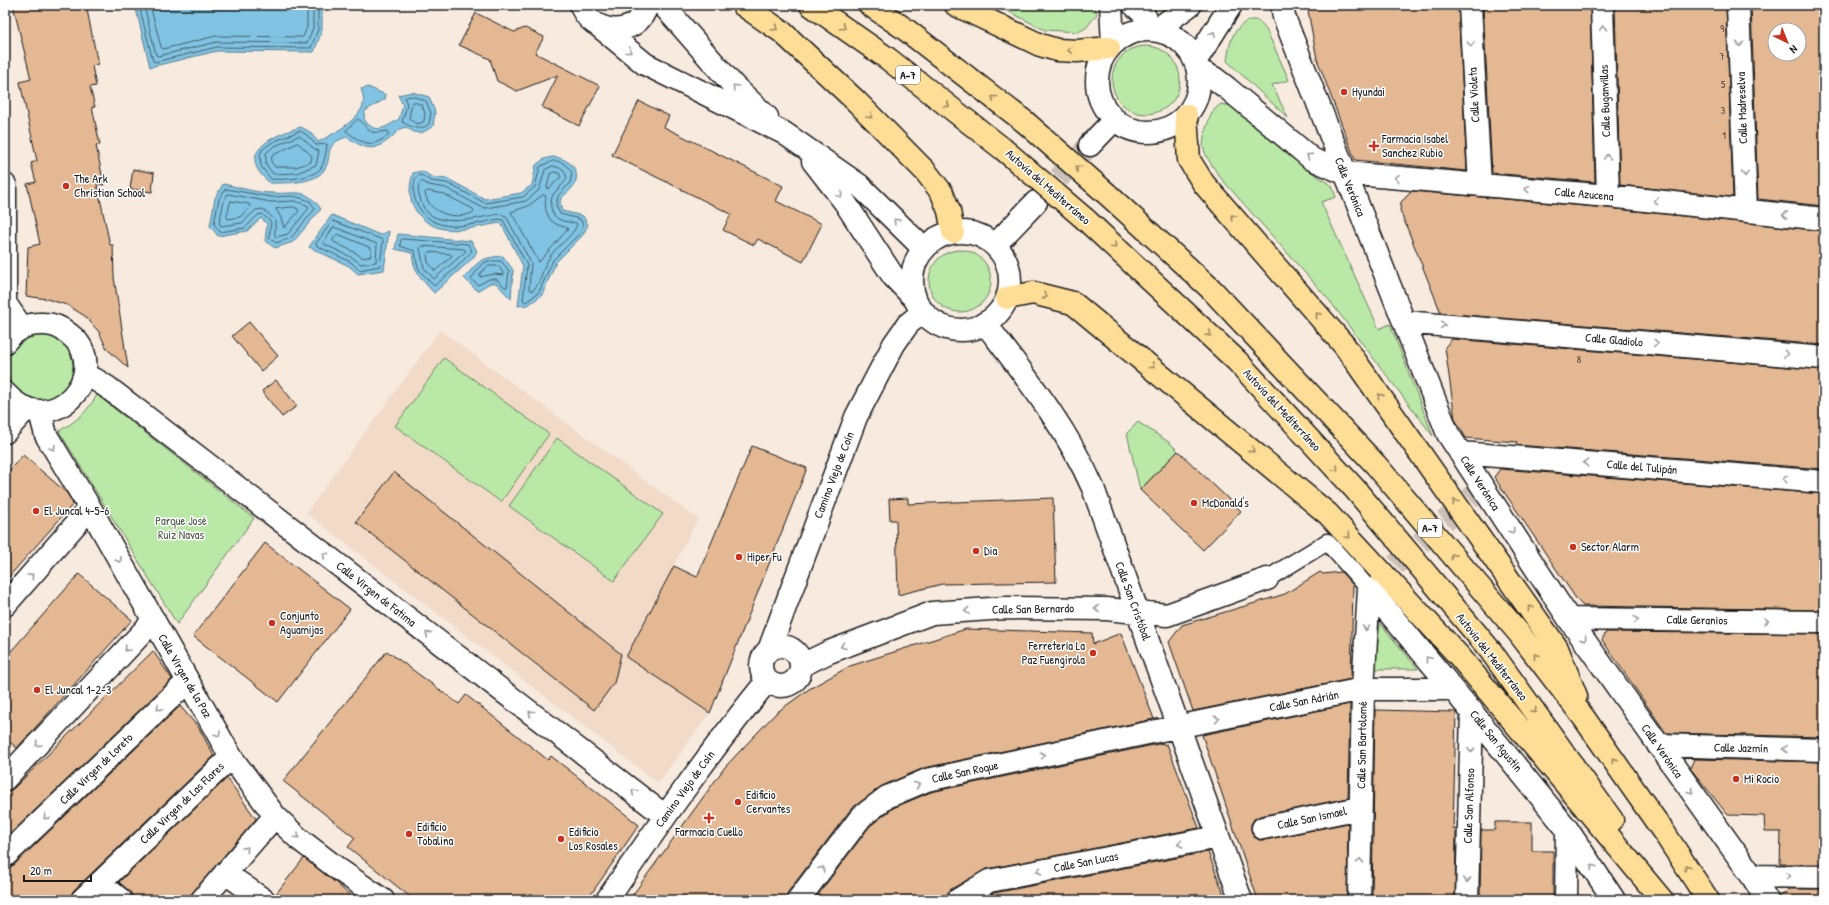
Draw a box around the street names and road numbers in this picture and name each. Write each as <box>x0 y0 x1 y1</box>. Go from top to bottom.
street label: Calle Buganvillas <box>1595 64 1614 137</box>
road number: A-7 <box>896 66 920 84</box>
street label: Calle Violeta <box>1464 67 1483 123</box>
street label: Calle Madreselva <box>1732 71 1751 144</box>
street label: Autovía del Mediterráneo <box>1002 145 1094 228</box>
street label: Calle Verónica <box>1331 155 1370 219</box>
street label: Calle Azucena <box>1554 182 1615 205</box>
street label: Calle Gladiolo <box>1584 329 1644 351</box>
street label: Autovía del Mediterráneo <box>1240 365 1325 455</box>
street label: Camino Viejo de Coín <box>809 429 858 521</box>
street label: Calle Verónica <box>1456 452 1505 514</box>
street label: Calle del Tulipán <box>1606 455 1678 478</box>
road number: A-7 <box>1418 519 1442 537</box>
street label: Calle Virgen de Fatima <box>333 557 420 630</box>
street label: Calle San Cristóbal <box>1111 559 1156 643</box>
street label: Calle San Bernardo <box>992 599 1074 618</box>
street label: Autovía del Mediterráneo <box>1453 609 1532 704</box>
street label: Calle Geranios <box>1666 610 1728 629</box>
street label: Calle Virgen de la Paz <box>154 630 217 721</box>
street label: Calle San Adrián <box>1268 685 1340 716</box>
street label: Calle San Bartolomé <box>1352 701 1371 789</box>
street label: Calle San Agustín <box>1466 706 1527 775</box>
street label: Calle Verónica <box>1638 720 1687 781</box>
street label: Calle Virgen de Loreto <box>55 729 136 808</box>
street label: Calle Jazmín <box>1714 739 1768 756</box>
street label: Camino Viejo de Coín <box>651 747 718 831</box>
street label: Calle San Roque <box>930 756 1000 787</box>
street label: Calle Virgen de Las Flores <box>136 757 228 848</box>
street label: Calle San Alfonso <box>1459 768 1478 844</box>
street label: Calle San Ismael <box>1276 802 1349 833</box>
street label: Calle San Lucas <box>1052 847 1120 876</box>

